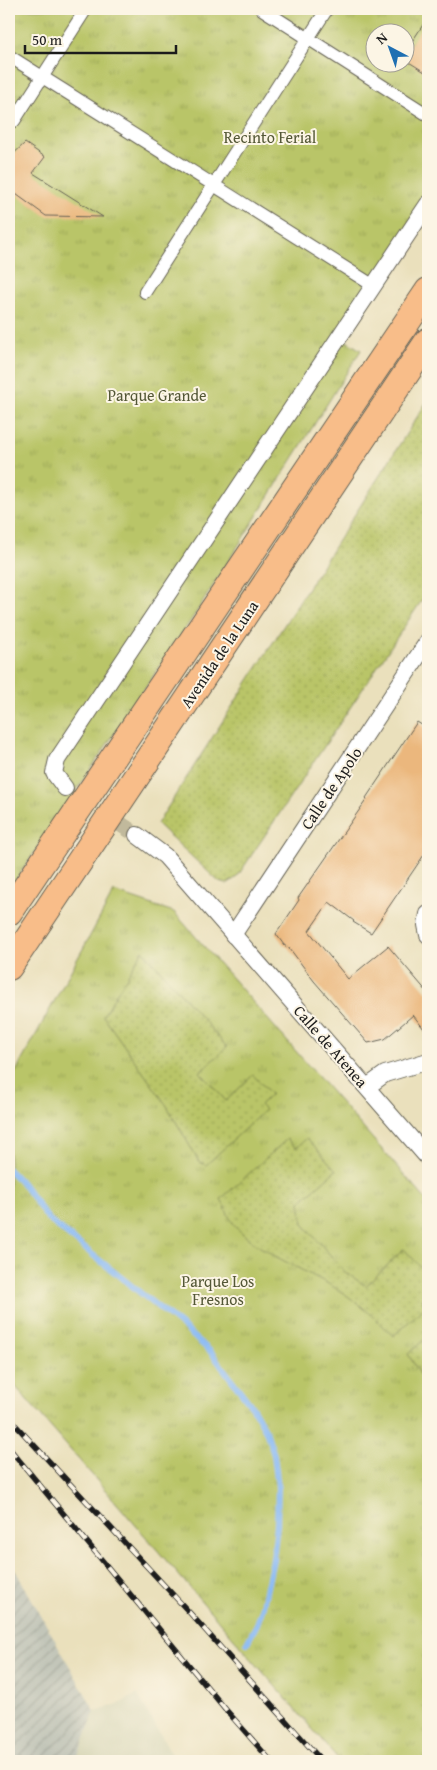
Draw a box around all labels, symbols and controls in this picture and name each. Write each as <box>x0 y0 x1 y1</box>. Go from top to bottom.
scale bar <box>25 22 176 54</box>
north arrow <box>364 22 414 72</box>
text: N <box>371 27 392 49</box>
text: 50 m <box>32 29 63 50</box>
park label: Recinto Ferial <box>224 125 317 149</box>
park label: Parque Grande <box>107 383 207 407</box>
street label: Avenida de la Luna <box>174 595 264 713</box>
street label: Calle de Apolo <box>294 742 368 834</box>
street label: Calle de Atenea <box>288 999 374 1093</box>
park label: Parque Los Fresnos <box>182 1269 254 1311</box>

